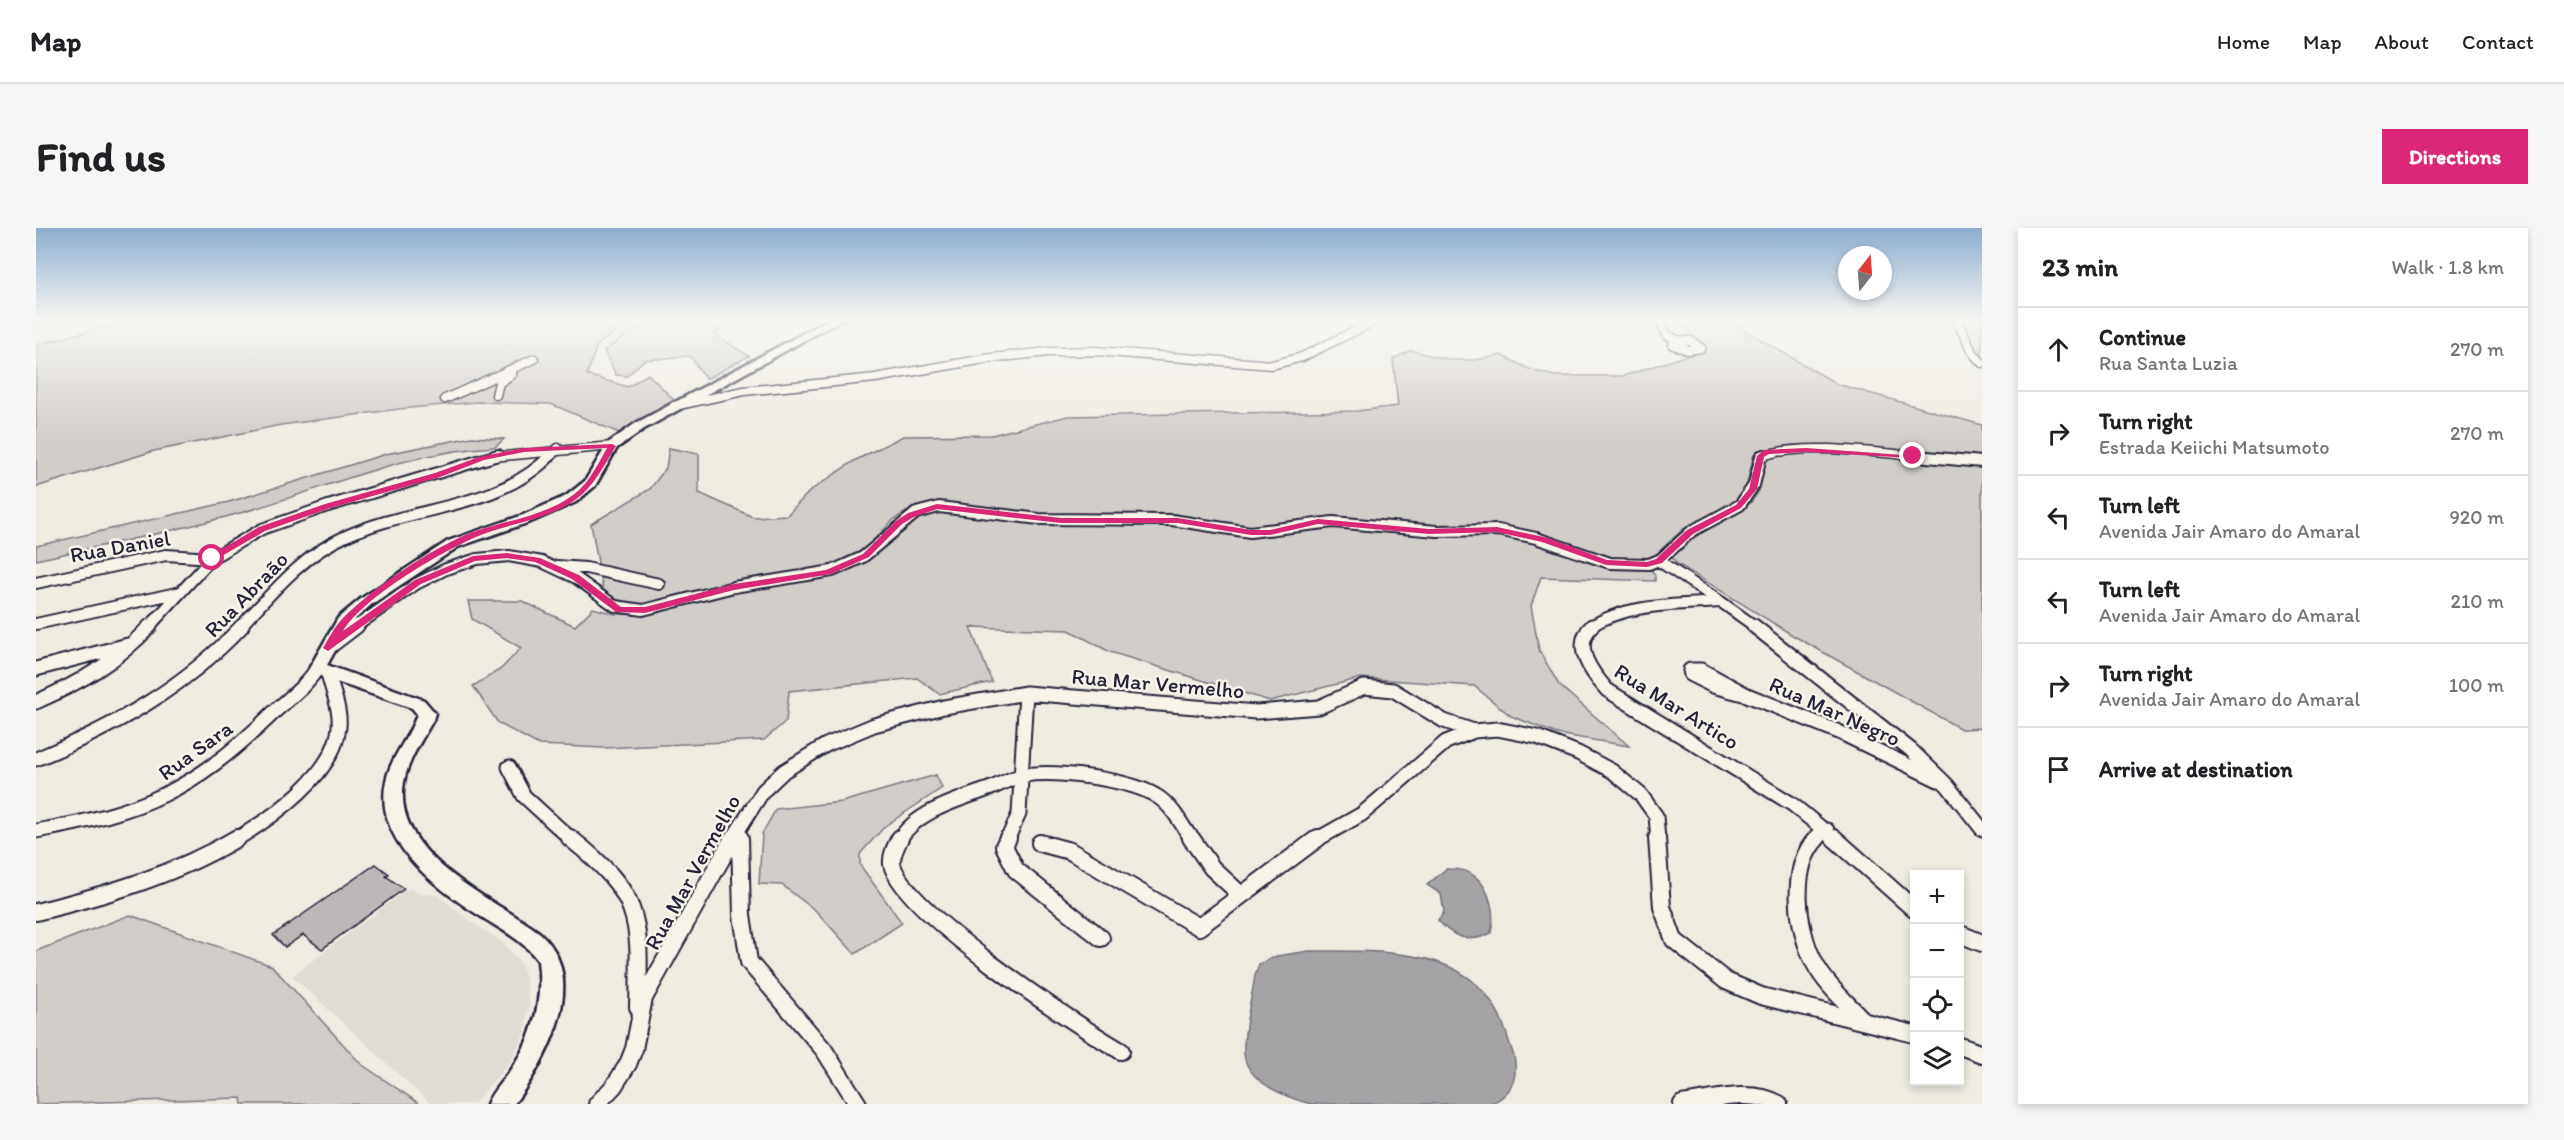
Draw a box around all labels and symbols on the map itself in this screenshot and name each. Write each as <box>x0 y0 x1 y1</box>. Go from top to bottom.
north arrow <box>1838 246 1892 300</box>
route end <box>1899 442 1925 468</box>
street label: Rua Daniel <box>68 524 172 569</box>
route start <box>198 544 224 570</box>
street label: Rua Abraão <box>199 546 294 643</box>
street label: Rua Mar Artico <box>1609 657 1744 755</box>
street label: Rua Mar Vermelho <box>1070 662 1246 705</box>
street label: Rua Mar Negro <box>1765 671 1904 752</box>
street label: Rua Sara <box>153 714 238 786</box>
street label: Rua Mar Vermelho <box>639 790 746 955</box>

